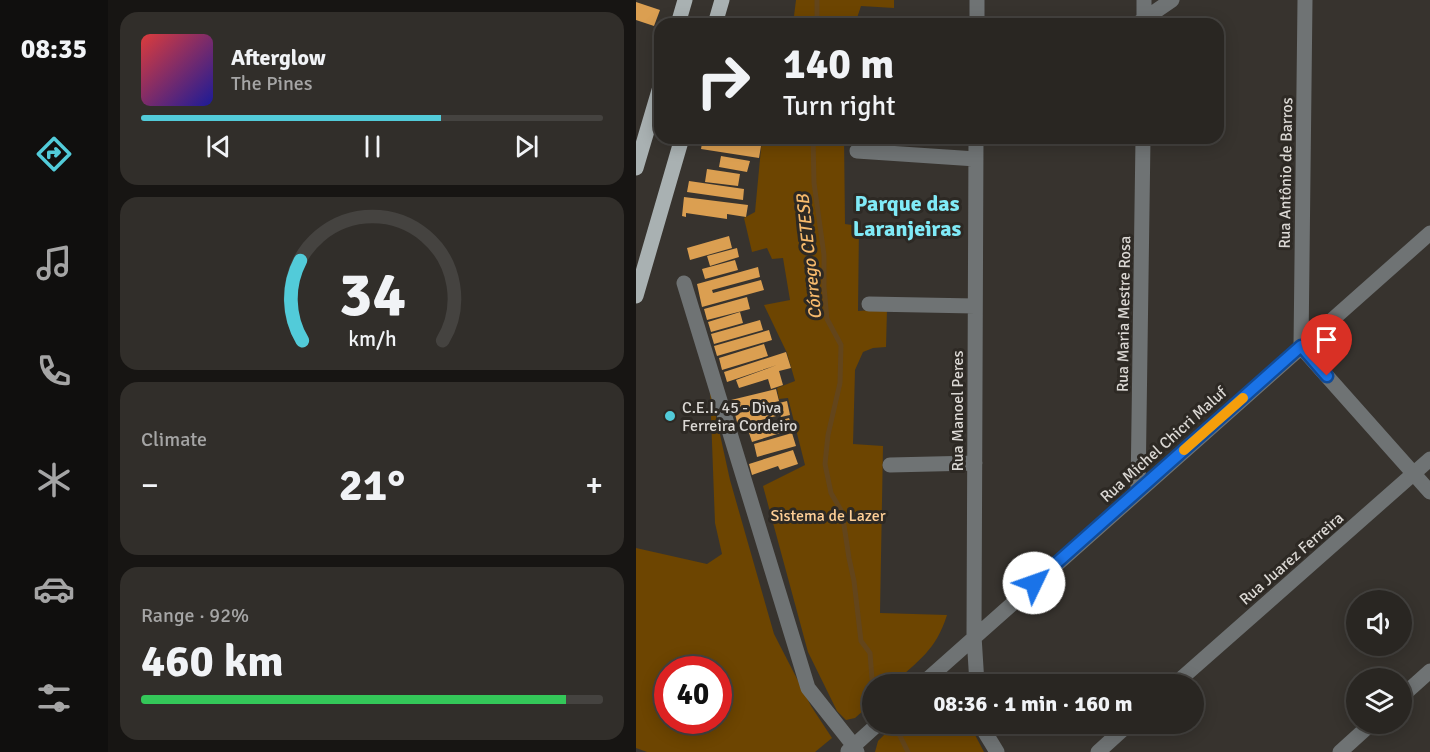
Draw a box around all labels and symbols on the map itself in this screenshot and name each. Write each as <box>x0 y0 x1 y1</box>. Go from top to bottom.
street label: Rua Antônio de Barros <box>1275 97 1297 249</box>
district label: Parque das Laranjeiras <box>853 190 961 242</box>
water label: Córrego CETESB <box>791 192 827 321</box>
street label: Rua Maria Mestre Rosa <box>1113 236 1135 392</box>
pin <box>1301 314 1352 376</box>
street label: Rua Manoel Peres <box>948 350 968 472</box>
street label: Rua Michel Chicri Maluf <box>1096 382 1232 507</box>
place label: C.E.I. 45 - Diva Ferreira Cordeiro <box>682 398 797 436</box>
marker: C.E.I. 45 - Diva Ferreira Cordeiro <box>663 409 677 423</box>
park label: Sistema de Lazer <box>770 506 886 526</box>
street label: Rua Juarez Ferreira <box>1235 508 1348 609</box>
position arrow <box>1002 551 1066 615</box>
speed limit sign: 40 <box>654 656 732 734</box>

